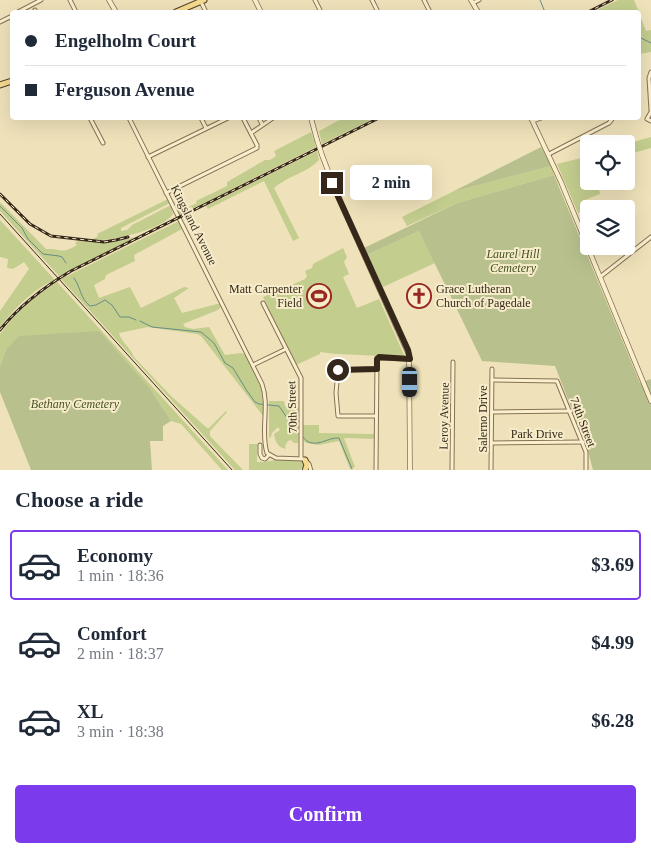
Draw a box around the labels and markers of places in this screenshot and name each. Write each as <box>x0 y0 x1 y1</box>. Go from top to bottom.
place label: Matt Carpenter Field <box>229 282 302 310</box>
place label: Grace Lutheran Church of Pagedale <box>436 282 531 310</box>
sports icon: Matt Carpenter Field <box>306 283 332 309</box>
church icon: Grace Lutheran Church of Pagedale <box>406 283 432 309</box>

